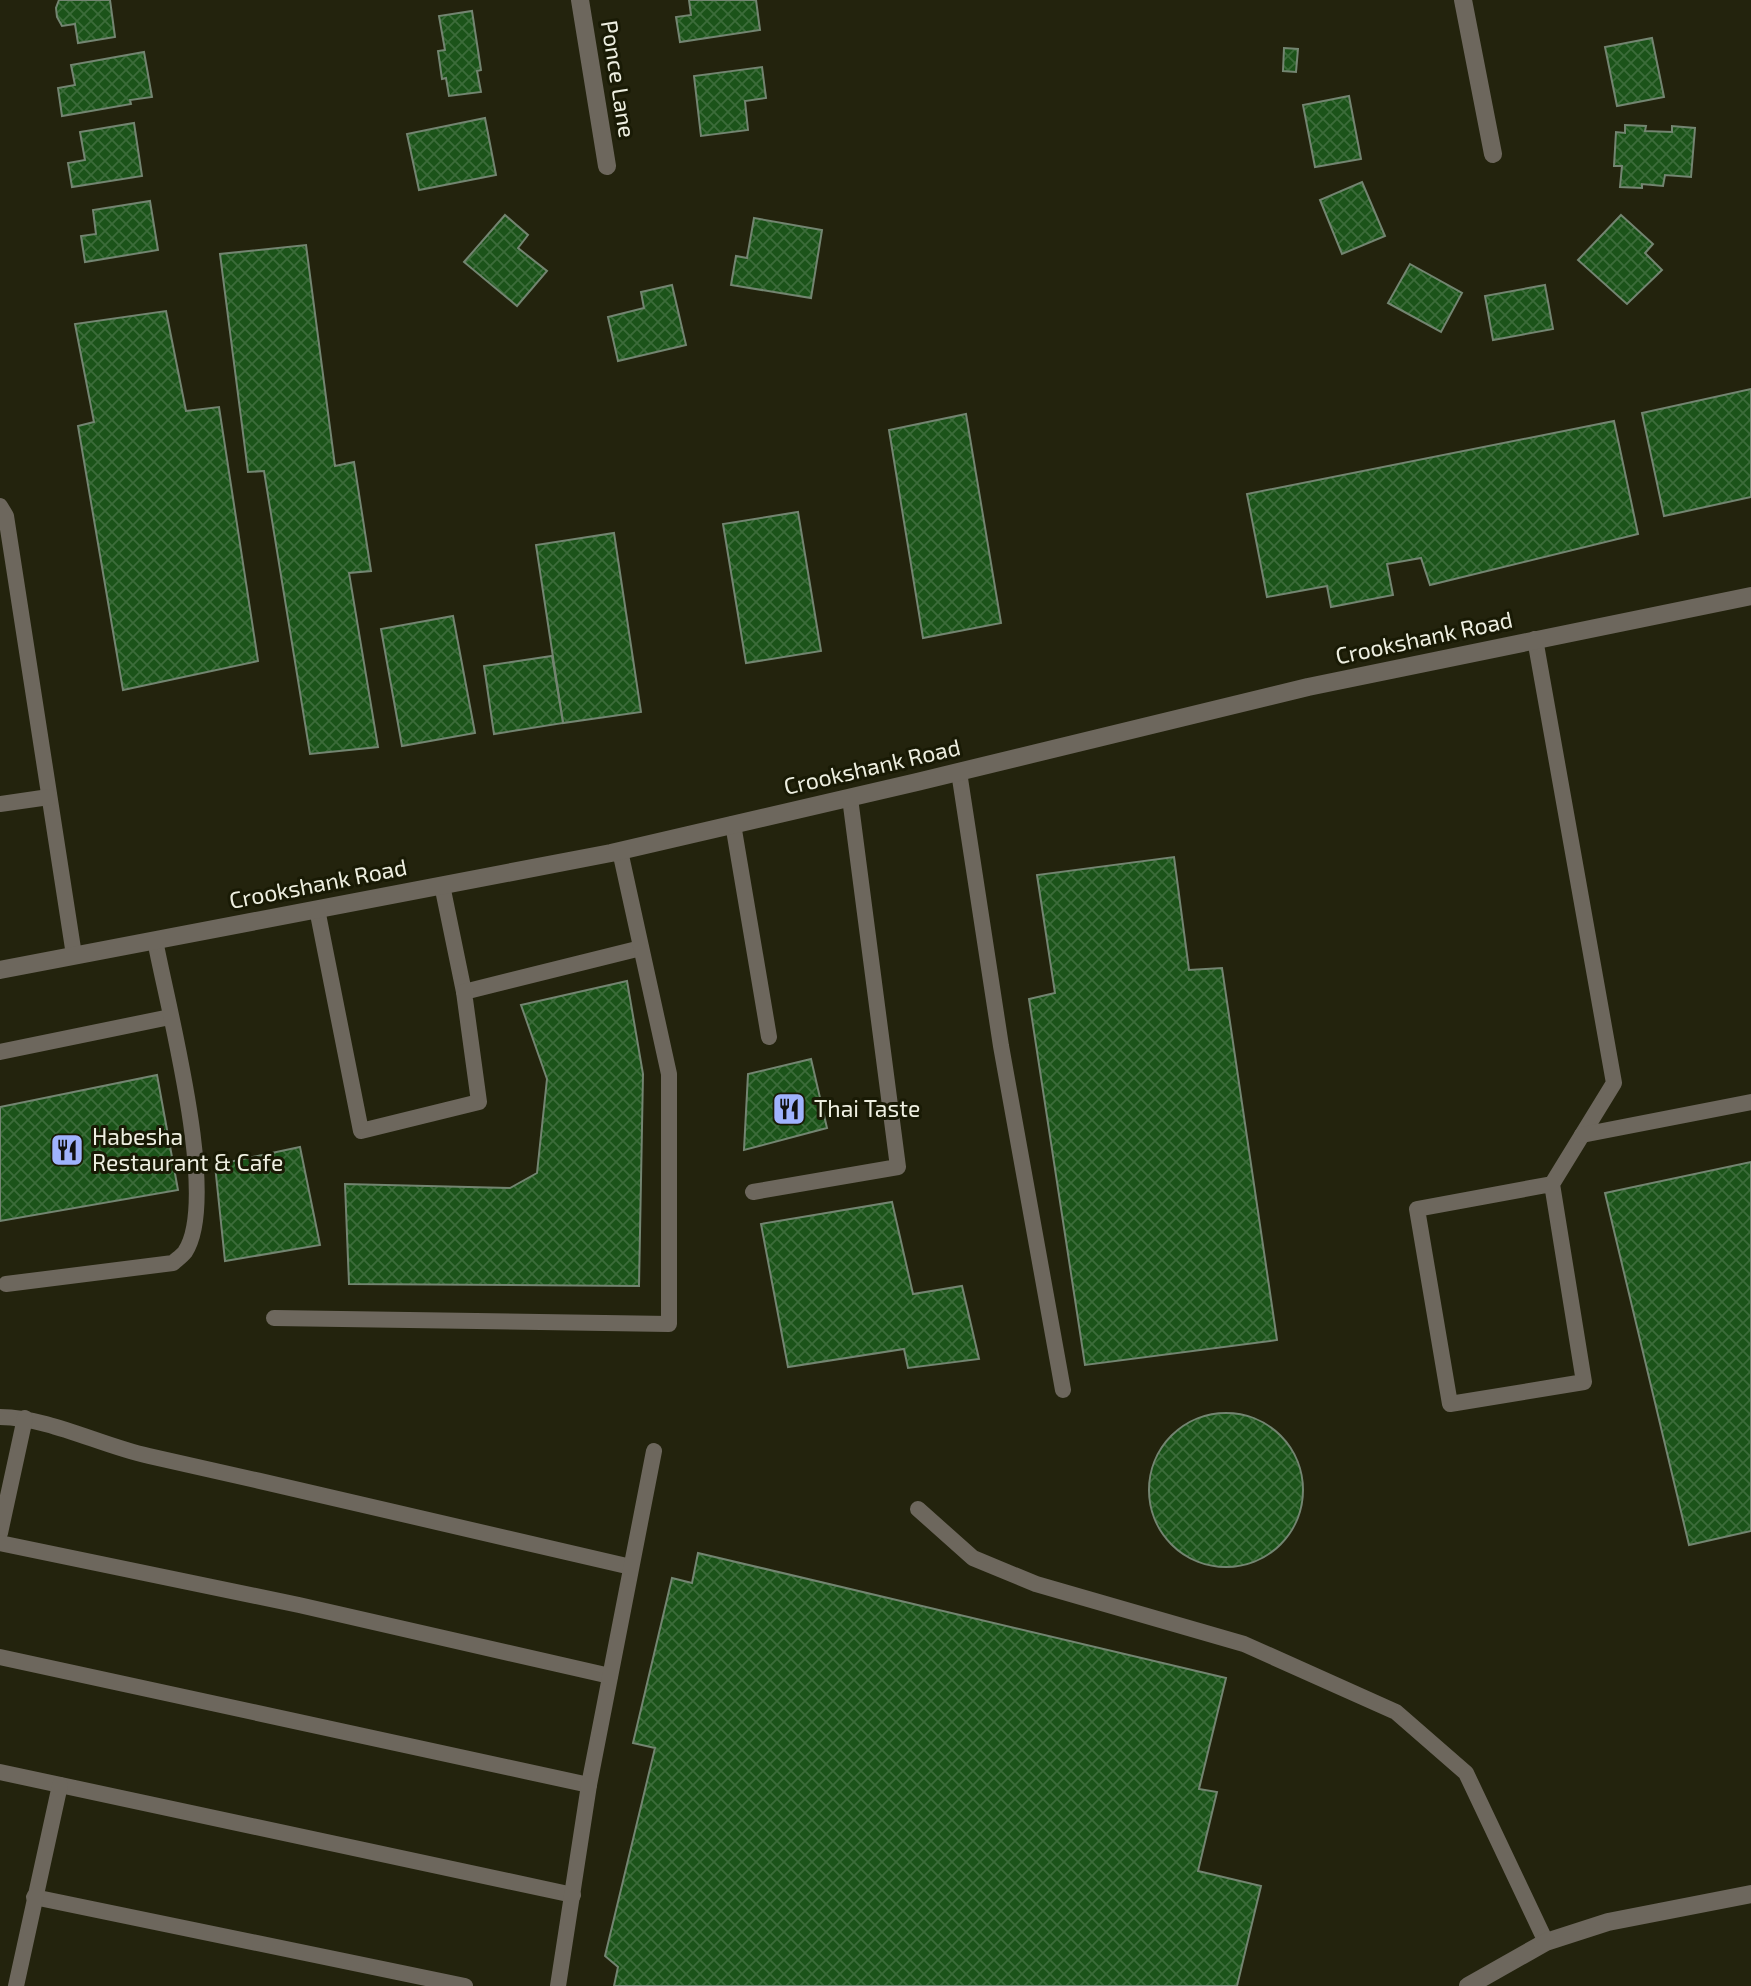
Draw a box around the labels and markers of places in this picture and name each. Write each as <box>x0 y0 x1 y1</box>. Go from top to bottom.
restaurant icon: Thai Taste <box>770 1090 808 1128</box>
place label: Thai Taste <box>814 1094 920 1122</box>
place label: Habesha Restaurant & Cafe <box>92 1122 283 1176</box>
restaurant icon: Habesha Restaurant & Cafe <box>48 1131 86 1169</box>

